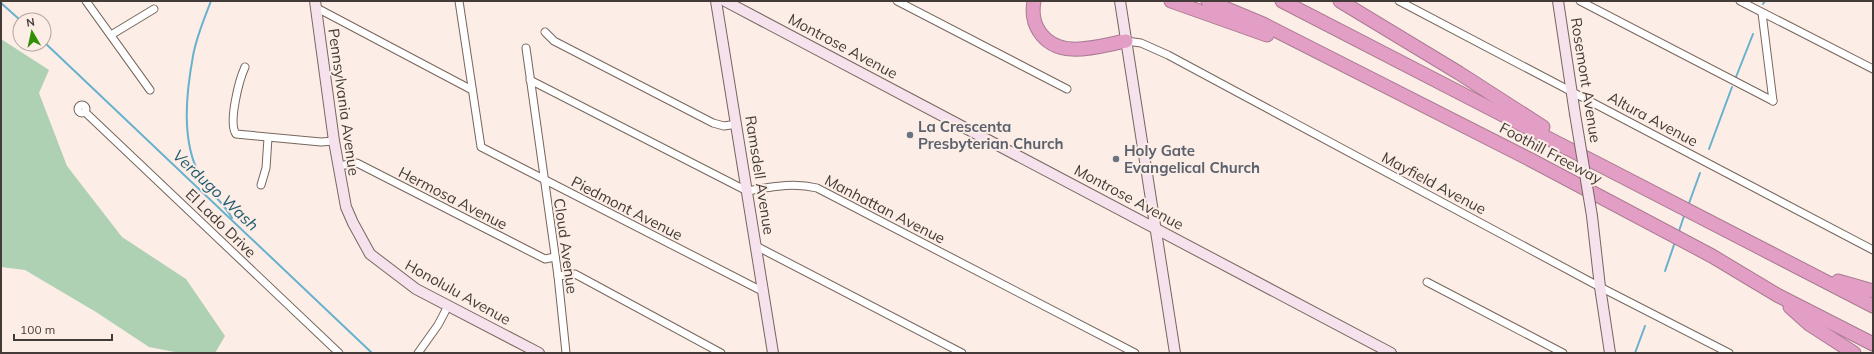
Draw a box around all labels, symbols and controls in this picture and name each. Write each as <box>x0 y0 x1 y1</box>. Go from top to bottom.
street label: Montrose Avenue <box>785 9 901 83</box>
north arrow <box>12 12 52 52</box>
text: N <box>25 15 36 30</box>
street label: Rosemont Avenue <box>1567 16 1605 144</box>
street label: Pennsylvania Avenue <box>324 27 364 177</box>
street label: Altura Avenue <box>1605 87 1701 151</box>
street label: Ramsdell Avenue <box>741 114 779 236</box>
place label: La Crescenta Presbyterian Church <box>918 117 1064 153</box>
street label: Foothill Freeway <box>1496 118 1606 188</box>
marker: La Crescenta Presbyterian Church <box>905 130 915 140</box>
place label: Holy Gate Evangelical Church <box>1124 141 1260 177</box>
water label: Verdugo Wash <box>169 145 263 235</box>
street label: Mayfield Avenue <box>1379 148 1489 218</box>
marker: Holy Gate Evangelical Church <box>1111 154 1121 164</box>
street label: Montrose Avenue <box>1071 160 1187 234</box>
street label: Hermosa Avenue <box>395 162 511 234</box>
street label: Manhattan Avenue <box>822 170 948 248</box>
street label: Piedmont Avenue <box>568 172 686 244</box>
street label: El Lado Drive <box>182 184 260 262</box>
street label: Cloud Avenue <box>550 197 582 295</box>
street label: Honolulu Avenue <box>402 255 514 329</box>
scale bar <box>14 316 112 342</box>
text: 100 m <box>20 322 55 337</box>

